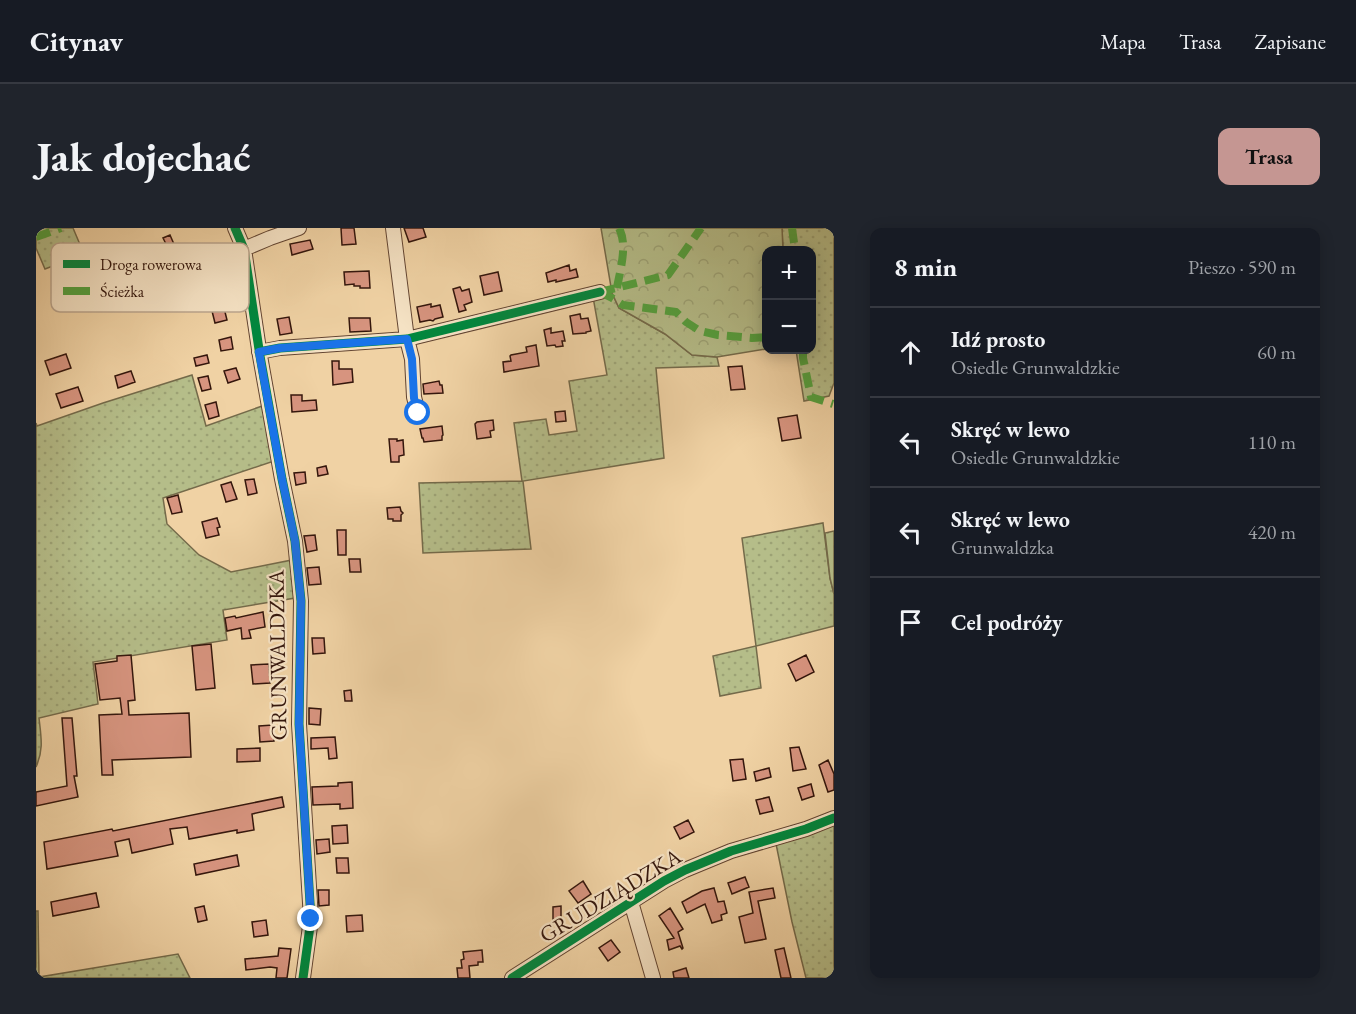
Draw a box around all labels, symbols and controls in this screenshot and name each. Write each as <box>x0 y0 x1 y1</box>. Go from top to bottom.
text: Citynav <box>30 23 123 59</box>
text: Mapa <box>1100 28 1146 55</box>
text: Trasa <box>1179 28 1221 55</box>
text: Zapisane <box>1254 28 1326 55</box>
button: Trasa <box>1218 128 1320 185</box>
text: Jak dojechać <box>36 129 250 184</box>
legend <box>51 243 249 312</box>
map controls <box>762 246 816 354</box>
button: + <box>762 246 816 300</box>
text: 8 min <box>894 250 957 284</box>
text: Droga rowerowa <box>100 254 202 275</box>
text: Pieszo · 590 m <box>1188 254 1296 280</box>
text: Ścieżka <box>100 281 145 302</box>
button: − <box>762 300 816 354</box>
text: Idź prosto <box>951 325 1045 354</box>
icon: ahead <box>894 336 927 369</box>
text: 60 m <box>1257 339 1296 365</box>
text: Osiedle Grunwaldzkie <box>951 354 1120 380</box>
route start <box>404 399 430 425</box>
text: Skręć w lewo <box>951 415 1070 444</box>
icon: left <box>894 426 927 459</box>
text: 110 m <box>1248 429 1296 455</box>
text: Osiedle Grunwaldzkie <box>951 444 1120 470</box>
text: Skręć w lewo <box>951 505 1070 534</box>
icon: left <box>894 516 927 549</box>
text: 420 m <box>1248 519 1296 545</box>
text: Grunwaldzka <box>951 534 1054 560</box>
street label: GRUNWALDZKA <box>261 569 293 741</box>
icon: arrive <box>894 606 927 639</box>
text: Cel podróży <box>951 608 1063 637</box>
street label: GRUDZIĄDZKA <box>534 841 687 949</box>
route end <box>297 905 323 931</box>

